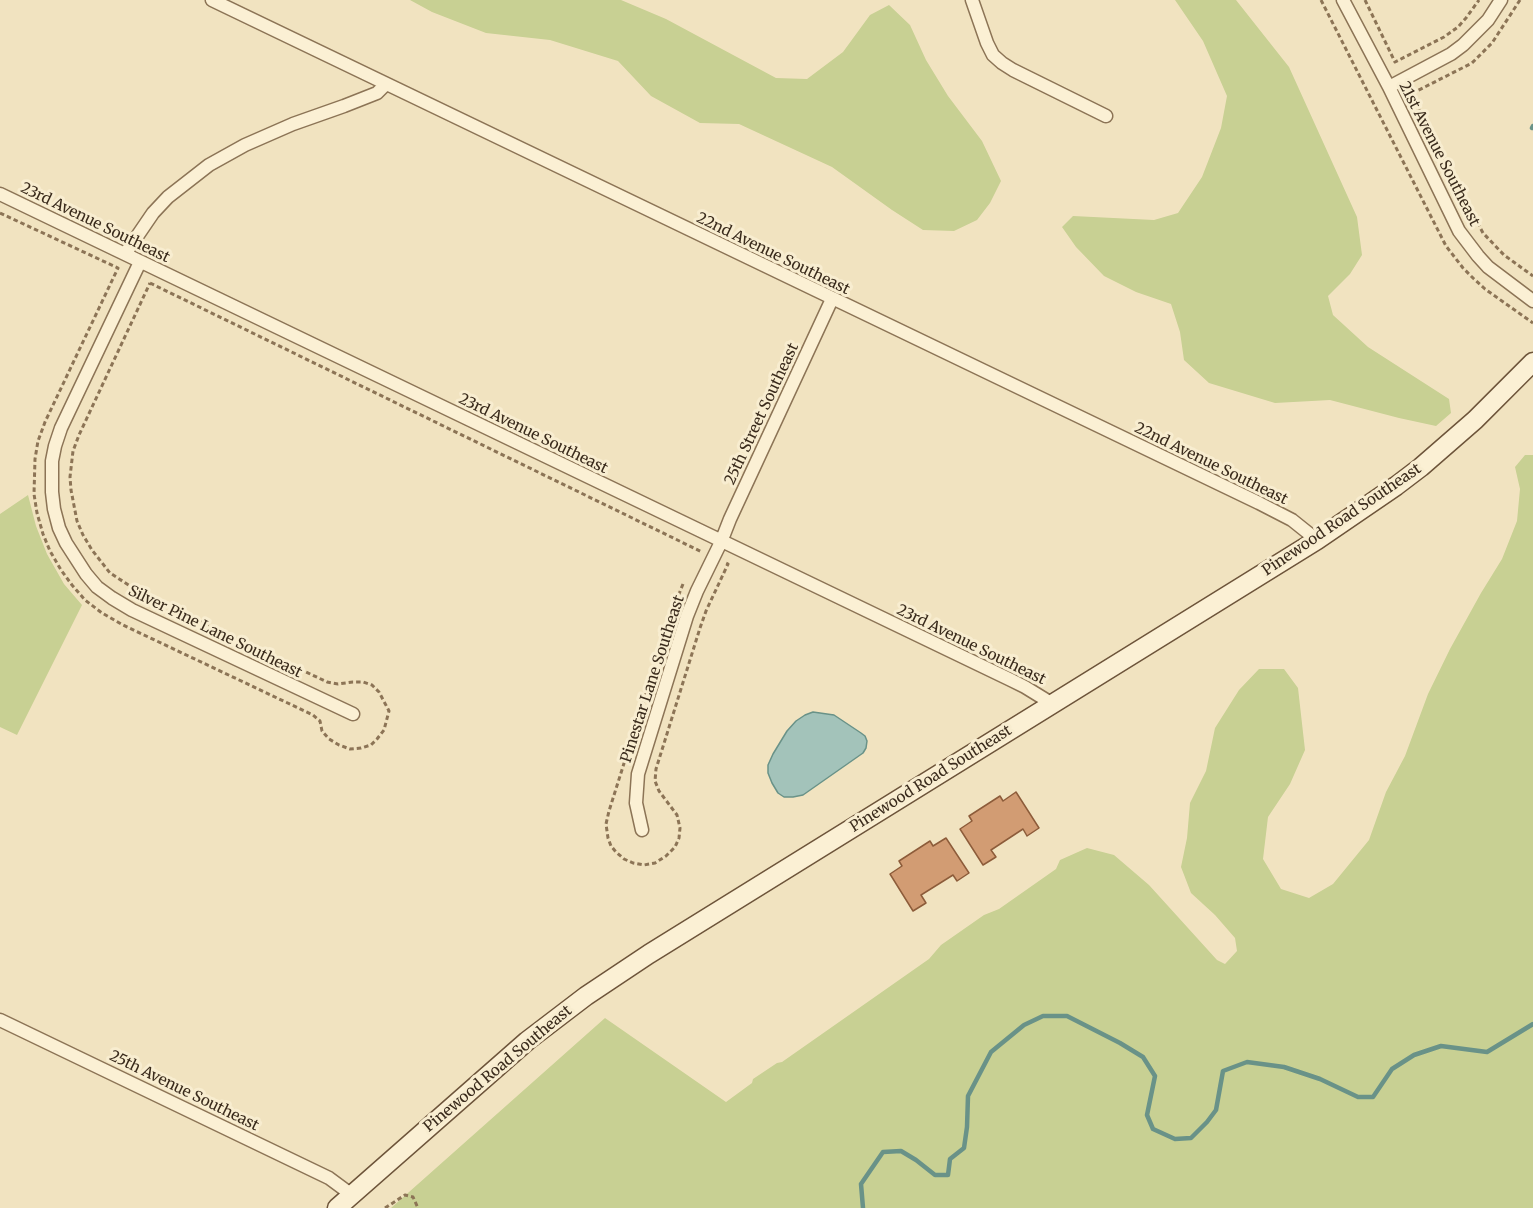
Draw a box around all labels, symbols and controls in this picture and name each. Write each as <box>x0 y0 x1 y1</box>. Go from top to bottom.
street label: 21st Avenue Southeast <box>1395 79 1483 229</box>
street label: 23rd Avenue Southeast <box>18 179 172 267</box>
street label: 22nd Avenue Southeast <box>694 209 852 299</box>
street label: 25th Street Southeast <box>721 340 803 488</box>
street label: 23rd Avenue Southeast <box>456 390 610 478</box>
street label: 22nd Avenue Southeast <box>1132 419 1290 509</box>
street label: Pinewood Road Southeast <box>1259 460 1425 580</box>
street label: Silver Pine Lane Southeast <box>125 582 305 682</box>
street label: Pinestar Lane Southeast <box>617 593 689 765</box>
street label: 23rd Avenue Southeast <box>894 601 1048 689</box>
street label: Pinewood Road Southeast <box>847 722 1015 836</box>
street label: Pinewood Road Southeast <box>420 1002 576 1136</box>
street label: 25th Avenue Southeast <box>106 1047 262 1135</box>

